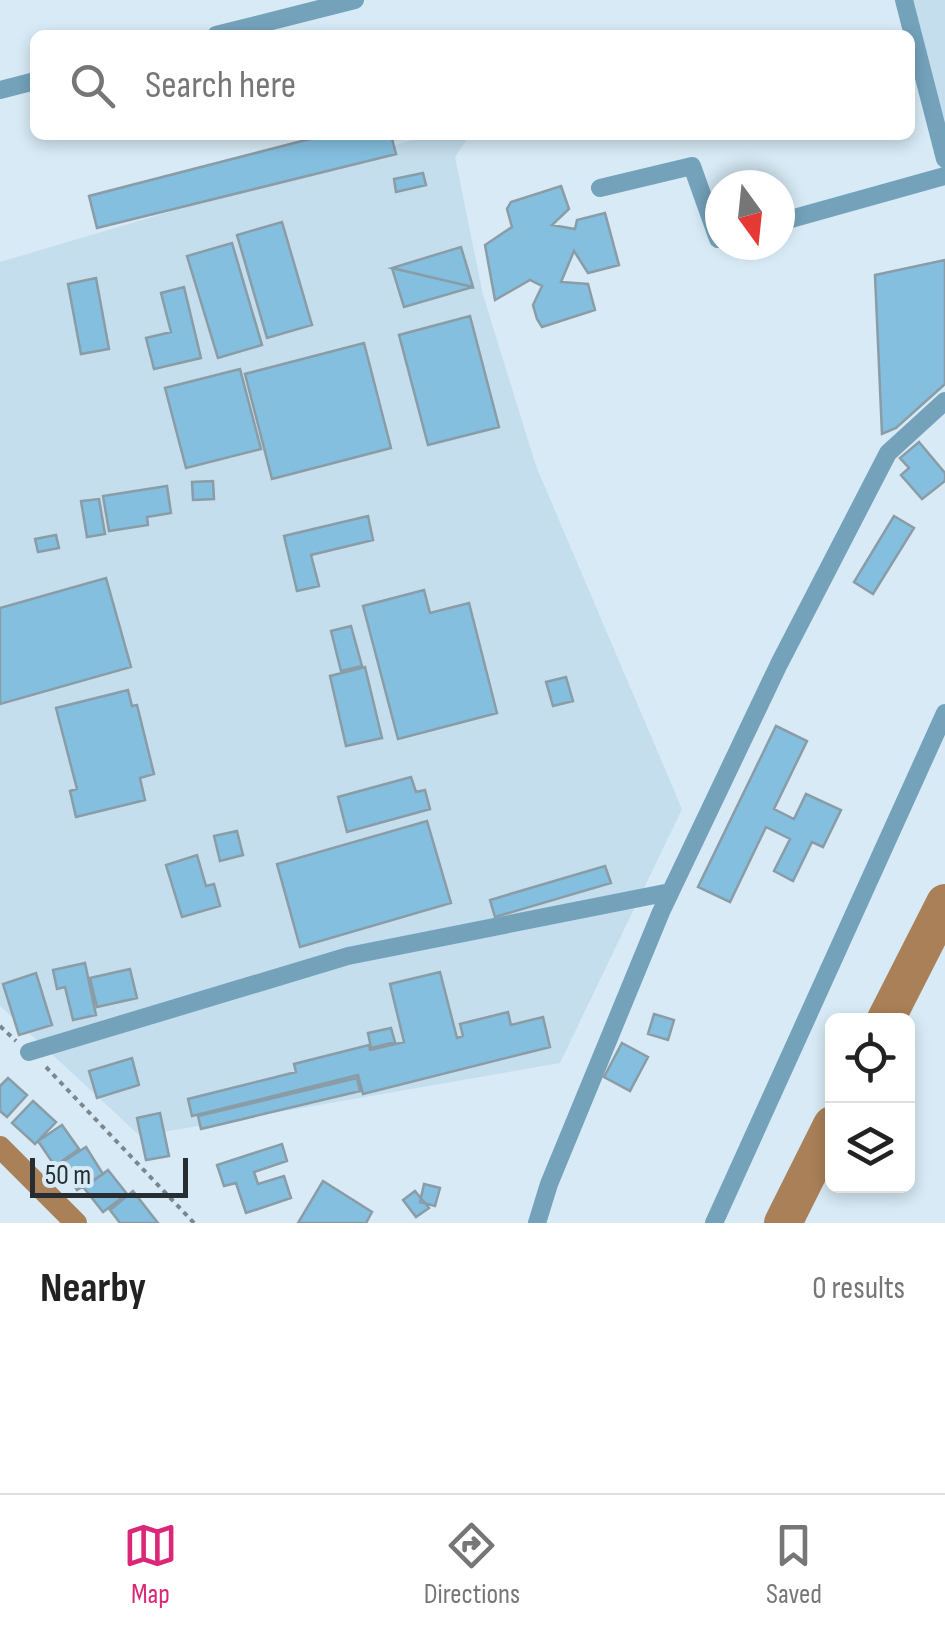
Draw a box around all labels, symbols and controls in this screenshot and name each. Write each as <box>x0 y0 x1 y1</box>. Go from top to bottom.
search box <box>30 30 915 140</box>
icon: search <box>65 58 120 113</box>
text: Search here <box>145 63 296 108</box>
north arrow <box>705 170 795 260</box>
map controls <box>825 1013 915 1193</box>
button: locate <box>825 1013 915 1103</box>
button: layers <box>825 1103 915 1193</box>
scale bar <box>30 1153 188 1198</box>
text: 50 m <box>45 1159 91 1192</box>
text: Nearby <box>40 1263 146 1314</box>
text: 0 results <box>812 1269 905 1308</box>
tab: Map <box>123 1518 178 1611</box>
tab: Directions <box>424 1518 520 1611</box>
tab: Saved <box>766 1518 822 1611</box>

